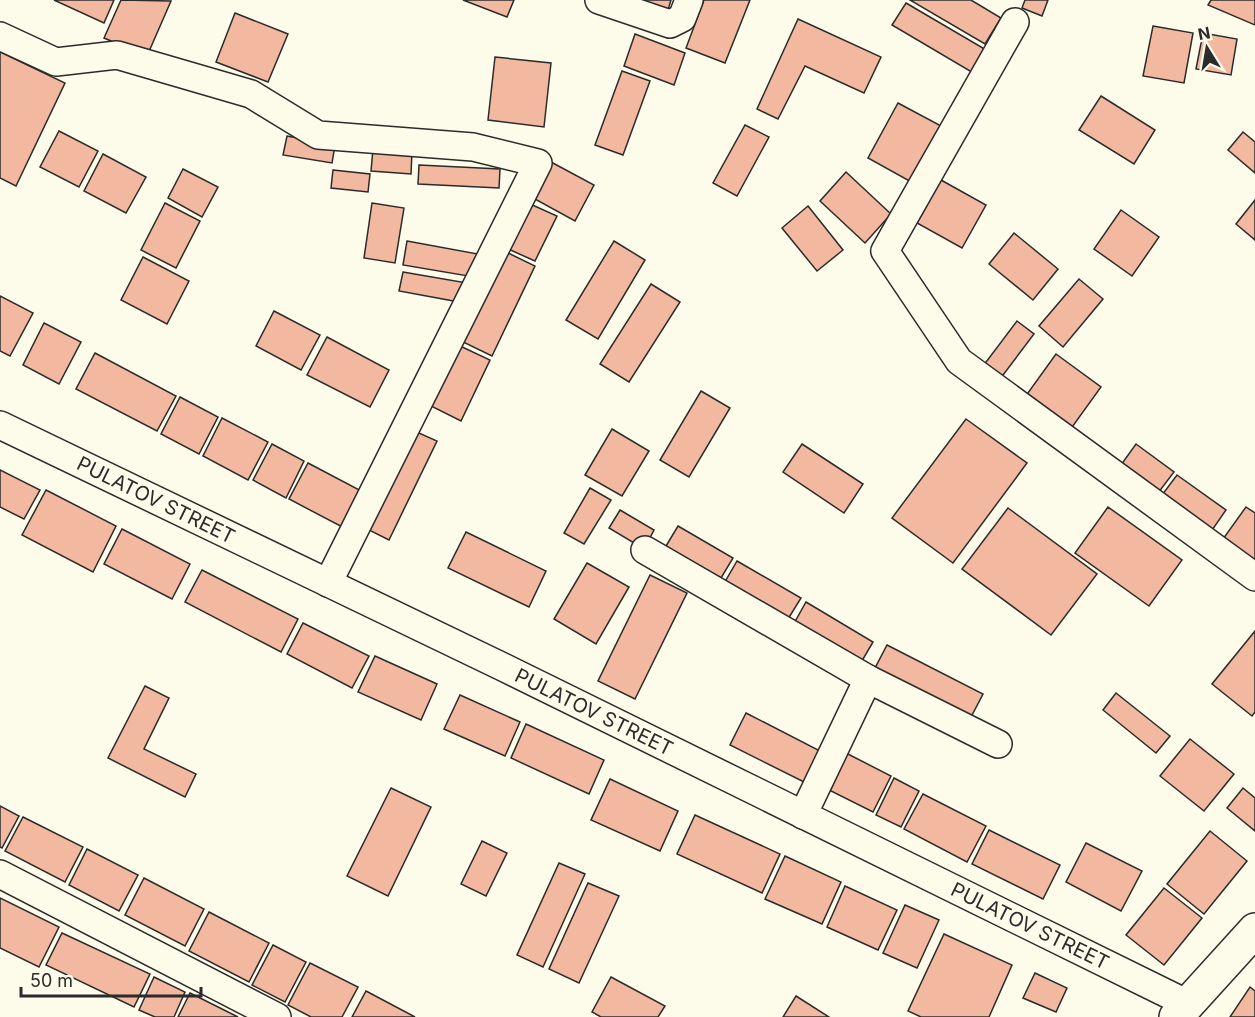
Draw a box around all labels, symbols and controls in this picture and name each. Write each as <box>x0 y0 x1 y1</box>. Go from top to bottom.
north arrow <box>1177 18 1237 78</box>
text: N <box>1196 22 1212 44</box>
street label: PULATOV STREET <box>73 451 239 549</box>
street label: PULATOV STREET <box>511 663 677 761</box>
street label: PULATOV STREET <box>947 877 1113 975</box>
scale bar <box>21 960 201 998</box>
text: 50 m <box>30 970 73 991</box>

